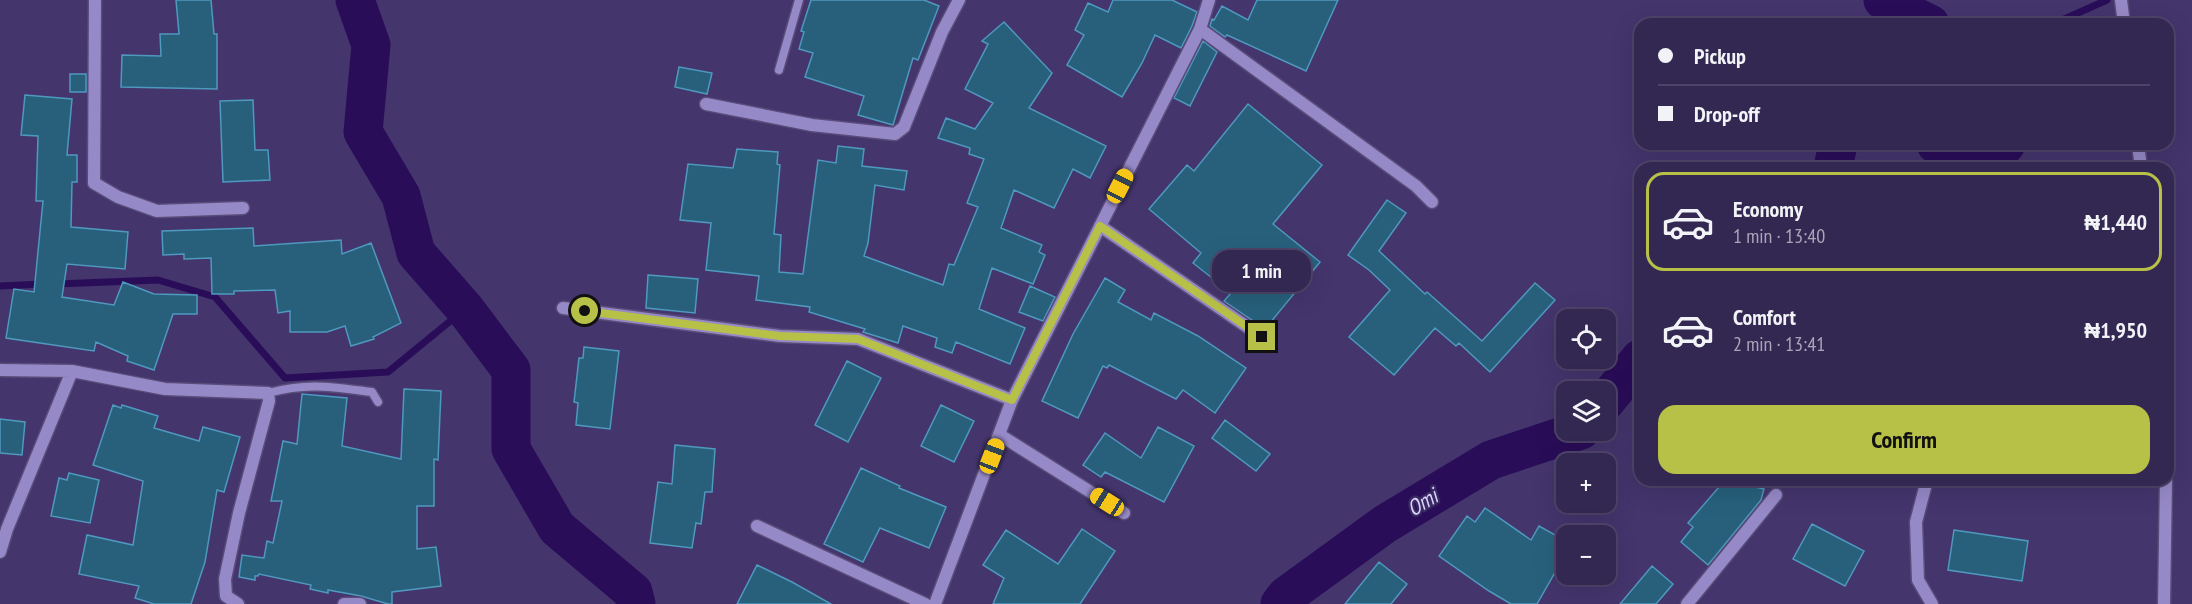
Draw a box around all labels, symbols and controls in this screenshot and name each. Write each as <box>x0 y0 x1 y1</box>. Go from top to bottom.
text: Pickup <box>1694 42 1746 70</box>
text: Drop-off <box>1694 100 1760 128</box>
car <box>1104 166 1136 206</box>
icon: car <box>1661 195 1715 249</box>
text: Economy <box>1733 195 1803 223</box>
text: ₦1,440 <box>2084 208 2147 236</box>
text: 1 min · 13:40 <box>1733 223 1825 249</box>
callout: 1 min <box>1212 250 1312 292</box>
text: 1 min <box>1241 258 1282 284</box>
route start <box>571 297 598 324</box>
icon: car <box>1661 303 1715 357</box>
text: Comfort <box>1733 303 1796 331</box>
map controls <box>1556 309 1616 585</box>
button: locate <box>1556 309 1616 369</box>
text: ₦1,950 <box>2084 316 2147 344</box>
route end <box>1248 323 1275 350</box>
text: 2 min · 13:41 <box>1733 331 1825 357</box>
button: layers <box>1556 381 1616 441</box>
button: Confirm <box>1658 405 2150 474</box>
car <box>977 436 1007 476</box>
button: + <box>1556 453 1616 513</box>
water label: Omi <box>1401 480 1445 522</box>
car <box>1087 485 1127 519</box>
button: − <box>1556 525 1616 585</box>

